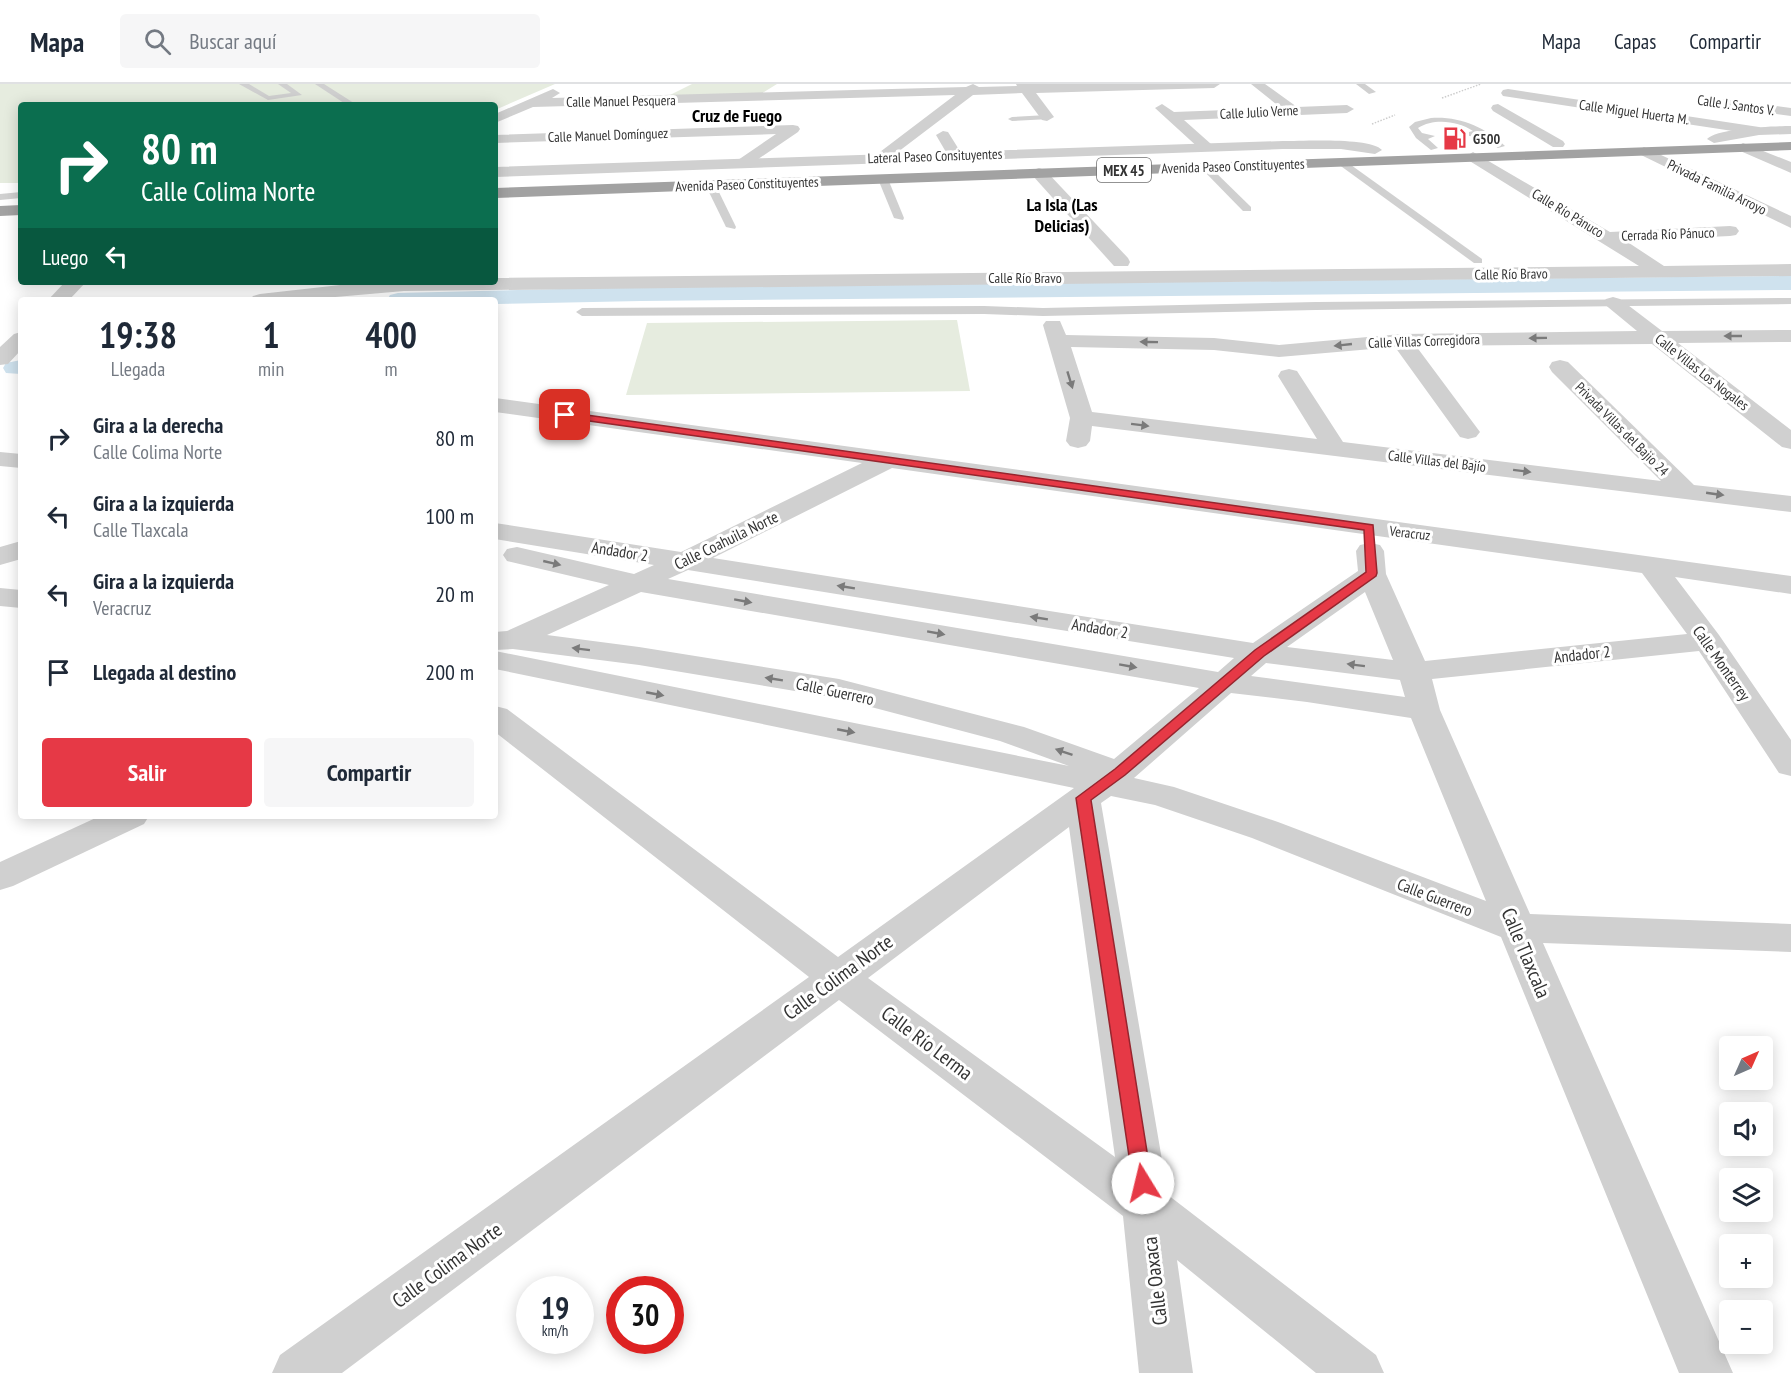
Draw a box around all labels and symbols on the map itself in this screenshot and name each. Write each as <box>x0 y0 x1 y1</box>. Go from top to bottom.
street label: Calle Manuel Pesquera <box>566 91 676 111</box>
street label: Calle J. Santos V. <box>1696 91 1776 119</box>
street label: Calle Miguel Huerta M. <box>1578 95 1690 129</box>
street label: Calle Julio Verne <box>1219 101 1299 123</box>
district label: Cruz de Fuego <box>692 104 782 127</box>
street label: Calle Manuel Domínguez <box>548 124 668 146</box>
fuel station icon: G500 <box>1442 126 1468 152</box>
place label: G500 <box>1473 130 1500 148</box>
street label: Lateral Paseo Consituyentes <box>867 145 1003 167</box>
street label: Avenida Paseo Constituyentes <box>1161 154 1305 177</box>
street label: Privada Familia Arroyo <box>1665 155 1769 219</box>
road number: MEX 45 <box>1097 158 1151 182</box>
street label: Avenida Paseo Constituyentes <box>675 172 819 195</box>
street label: Calle Río Pánuco <box>1529 184 1607 242</box>
district label: La Isla (Las Delicias) <box>1026 193 1098 237</box>
street label: Cerrada Río Pánuco <box>1621 223 1715 245</box>
street label: Calle Río Bravo <box>1474 264 1548 284</box>
street label: Calle Río Bravo <box>988 269 1062 287</box>
street label: Calle Villas Corregidora <box>1368 330 1480 352</box>
street label: Calle Villas Los Nogales <box>1652 330 1753 414</box>
one-way arrow <box>1723 331 1742 341</box>
one-way arrow <box>1528 333 1547 343</box>
one-way arrow <box>1139 337 1158 347</box>
one-way arrow <box>1333 341 1352 350</box>
one-way arrow <box>1066 371 1075 389</box>
street label: Privada Villas del Bajio 24 <box>1571 378 1673 480</box>
pin <box>539 389 590 440</box>
one-way arrow <box>1131 420 1150 430</box>
street label: Calle Villas del Bajío <box>1387 446 1487 476</box>
one-way arrow <box>1512 466 1531 475</box>
one-way arrow <box>1706 490 1725 499</box>
street label: Calle Coahuila Norte <box>671 506 781 574</box>
street label: Veracruz <box>1388 521 1431 544</box>
street label: Andador 2 <box>590 537 650 565</box>
one-way arrow <box>543 559 562 568</box>
one-way arrow <box>837 583 856 592</box>
one-way arrow <box>734 596 753 605</box>
one-way arrow <box>1029 613 1048 622</box>
street label: Andador 2 <box>1070 614 1130 642</box>
street label: Calle Monterrey <box>1689 622 1755 704</box>
one-way arrow <box>926 629 945 638</box>
street label: Andador 2 <box>1553 641 1611 667</box>
one-way arrow <box>572 644 591 654</box>
one-way arrow <box>1347 660 1366 670</box>
one-way arrow <box>1118 662 1137 671</box>
street label: Calle Guerrero <box>794 673 876 709</box>
one-way arrow <box>765 674 784 683</box>
one-way arrow <box>646 690 665 699</box>
one-way arrow <box>837 727 856 736</box>
one-way arrow <box>1055 747 1073 757</box>
street label: Calle Guerrero <box>1395 873 1476 921</box>
street label: Calle Tlaxcala <box>1495 904 1557 1002</box>
street label: Calle Colima Norte <box>778 929 898 1025</box>
street label: Calle Río Lerma <box>876 1000 978 1086</box>
north arrow <box>1719 1036 1773 1090</box>
position arrow <box>1111 1151 1175 1215</box>
street label: Calle Colima Norte <box>387 1217 507 1313</box>
street label: Calle Oaxaca <box>1137 1235 1173 1327</box>
speed limit sign: 30 <box>606 1276 684 1354</box>

